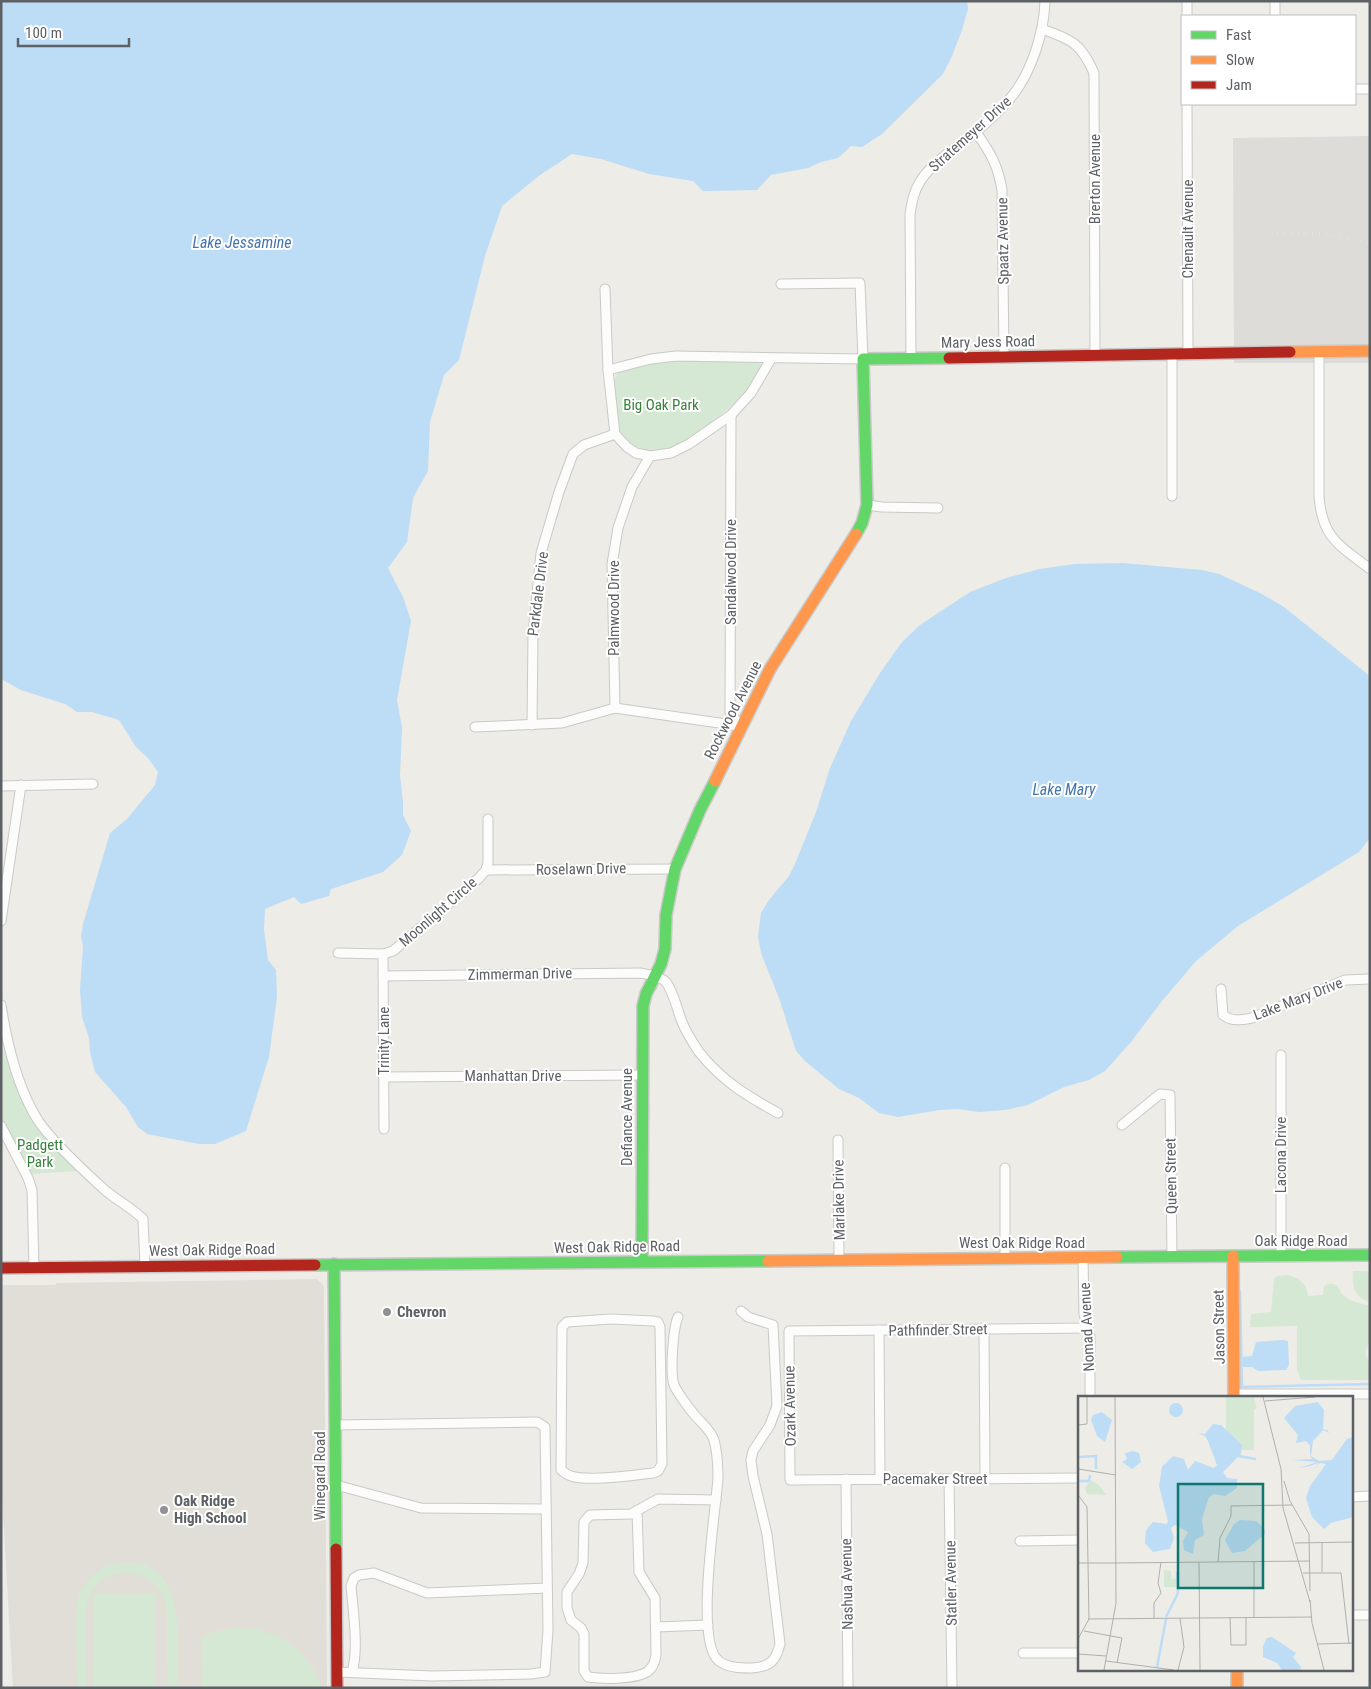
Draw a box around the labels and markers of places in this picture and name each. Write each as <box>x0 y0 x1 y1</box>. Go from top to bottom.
place label: Chevron <box>397 1303 446 1321</box>
marker: Chevron <box>381 1306 393 1318</box>
place label: Oak Ridge High School <box>174 1492 246 1527</box>
marker: Oak Ridge High School <box>158 1504 170 1516</box>

